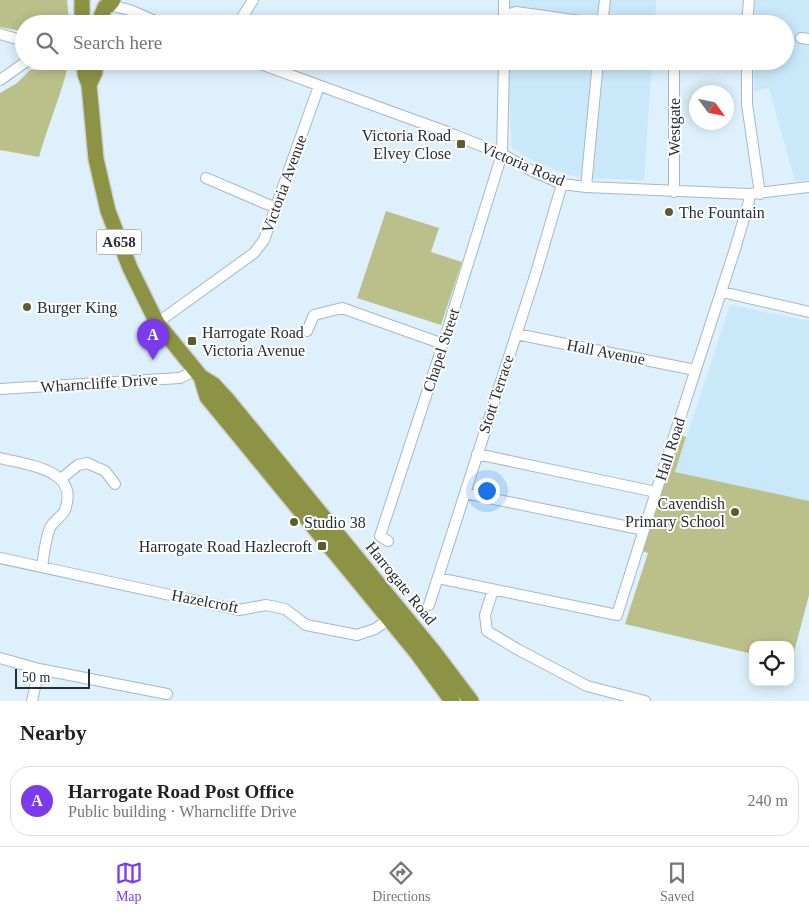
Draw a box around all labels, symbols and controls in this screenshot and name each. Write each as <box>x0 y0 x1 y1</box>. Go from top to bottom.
search box <box>15 15 794 70</box>
icon: search <box>33 29 61 57</box>
text: Search here <box>73 32 162 53</box>
north arrow <box>689 85 734 130</box>
street label: Westgate <box>666 98 684 156</box>
place label: Victoria Road Elvey Close <box>362 127 451 163</box>
street label: Victoria Avenue <box>258 133 310 235</box>
marker: Victoria Road Elvey Close <box>455 138 467 150</box>
street label: Victoria Road <box>479 139 567 189</box>
place label: The Fountain <box>679 204 765 221</box>
marker: The Fountain <box>663 206 675 218</box>
road number: A658 <box>96 230 142 254</box>
place label: Burger King <box>37 299 117 317</box>
marker: Burger King <box>21 301 33 313</box>
street label: Chapel Street <box>420 306 464 394</box>
pin: A <box>137 319 169 360</box>
place label: Harrogate Road Victoria Avenue <box>202 324 305 359</box>
marker: Harrogate Road Victoria Avenue <box>186 335 198 347</box>
street label: Hall Avenue <box>565 336 647 368</box>
street label: Stott Terrace <box>475 353 517 435</box>
street label: Wharncliffe Drive <box>40 370 158 396</box>
street label: Hall Road <box>652 415 688 483</box>
your location <box>474 478 500 504</box>
place label: Cavendish Primary School <box>625 495 726 531</box>
marker: Cavendish Primary School <box>729 506 741 518</box>
place label: Studio 38 <box>304 514 366 531</box>
marker: Studio 38 <box>288 516 300 528</box>
place label: Harrogate Road Hazlecroft <box>139 538 313 556</box>
street label: Harrogate Road <box>362 538 440 629</box>
marker: Harrogate Road Hazlecroft <box>316 540 328 552</box>
street label: Hazelcroft <box>170 586 240 616</box>
map controls <box>749 641 794 686</box>
button: locate <box>749 641 794 686</box>
scale bar <box>15 666 90 689</box>
text: 50 m <box>22 670 50 685</box>
text: Nearby <box>20 721 87 745</box>
text: Harrogate Road Post Office <box>68 781 294 802</box>
text: A <box>31 792 43 809</box>
text: 240 m <box>748 792 788 809</box>
text: Public building · Wharncliffe Drive <box>68 803 297 820</box>
tab: Map <box>115 859 143 905</box>
tab: Directions <box>372 859 431 905</box>
tab: Saved <box>660 859 694 905</box>

